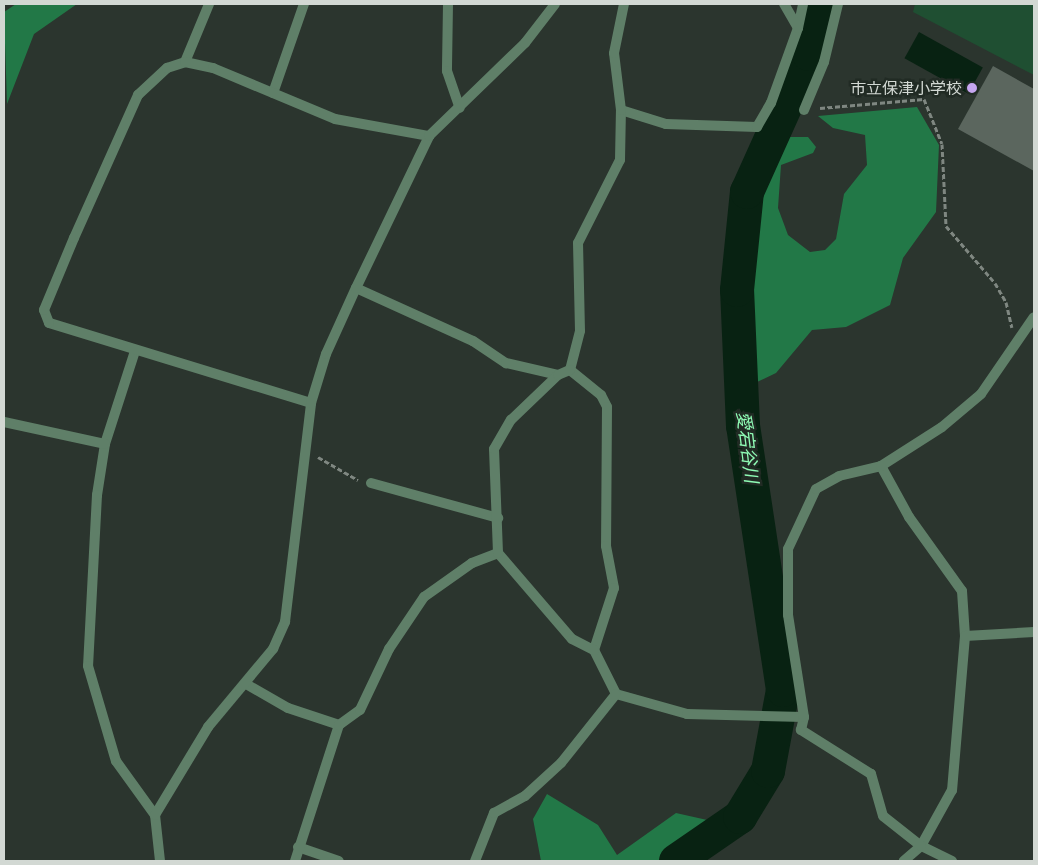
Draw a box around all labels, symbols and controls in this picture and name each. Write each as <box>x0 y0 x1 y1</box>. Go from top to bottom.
place label: 市立保津小学校 <box>850 78 962 98</box>
marker: 市立保津小学校 <box>966 82 978 94</box>
water label: 愛宕谷川 <box>733 410 763 484</box>

